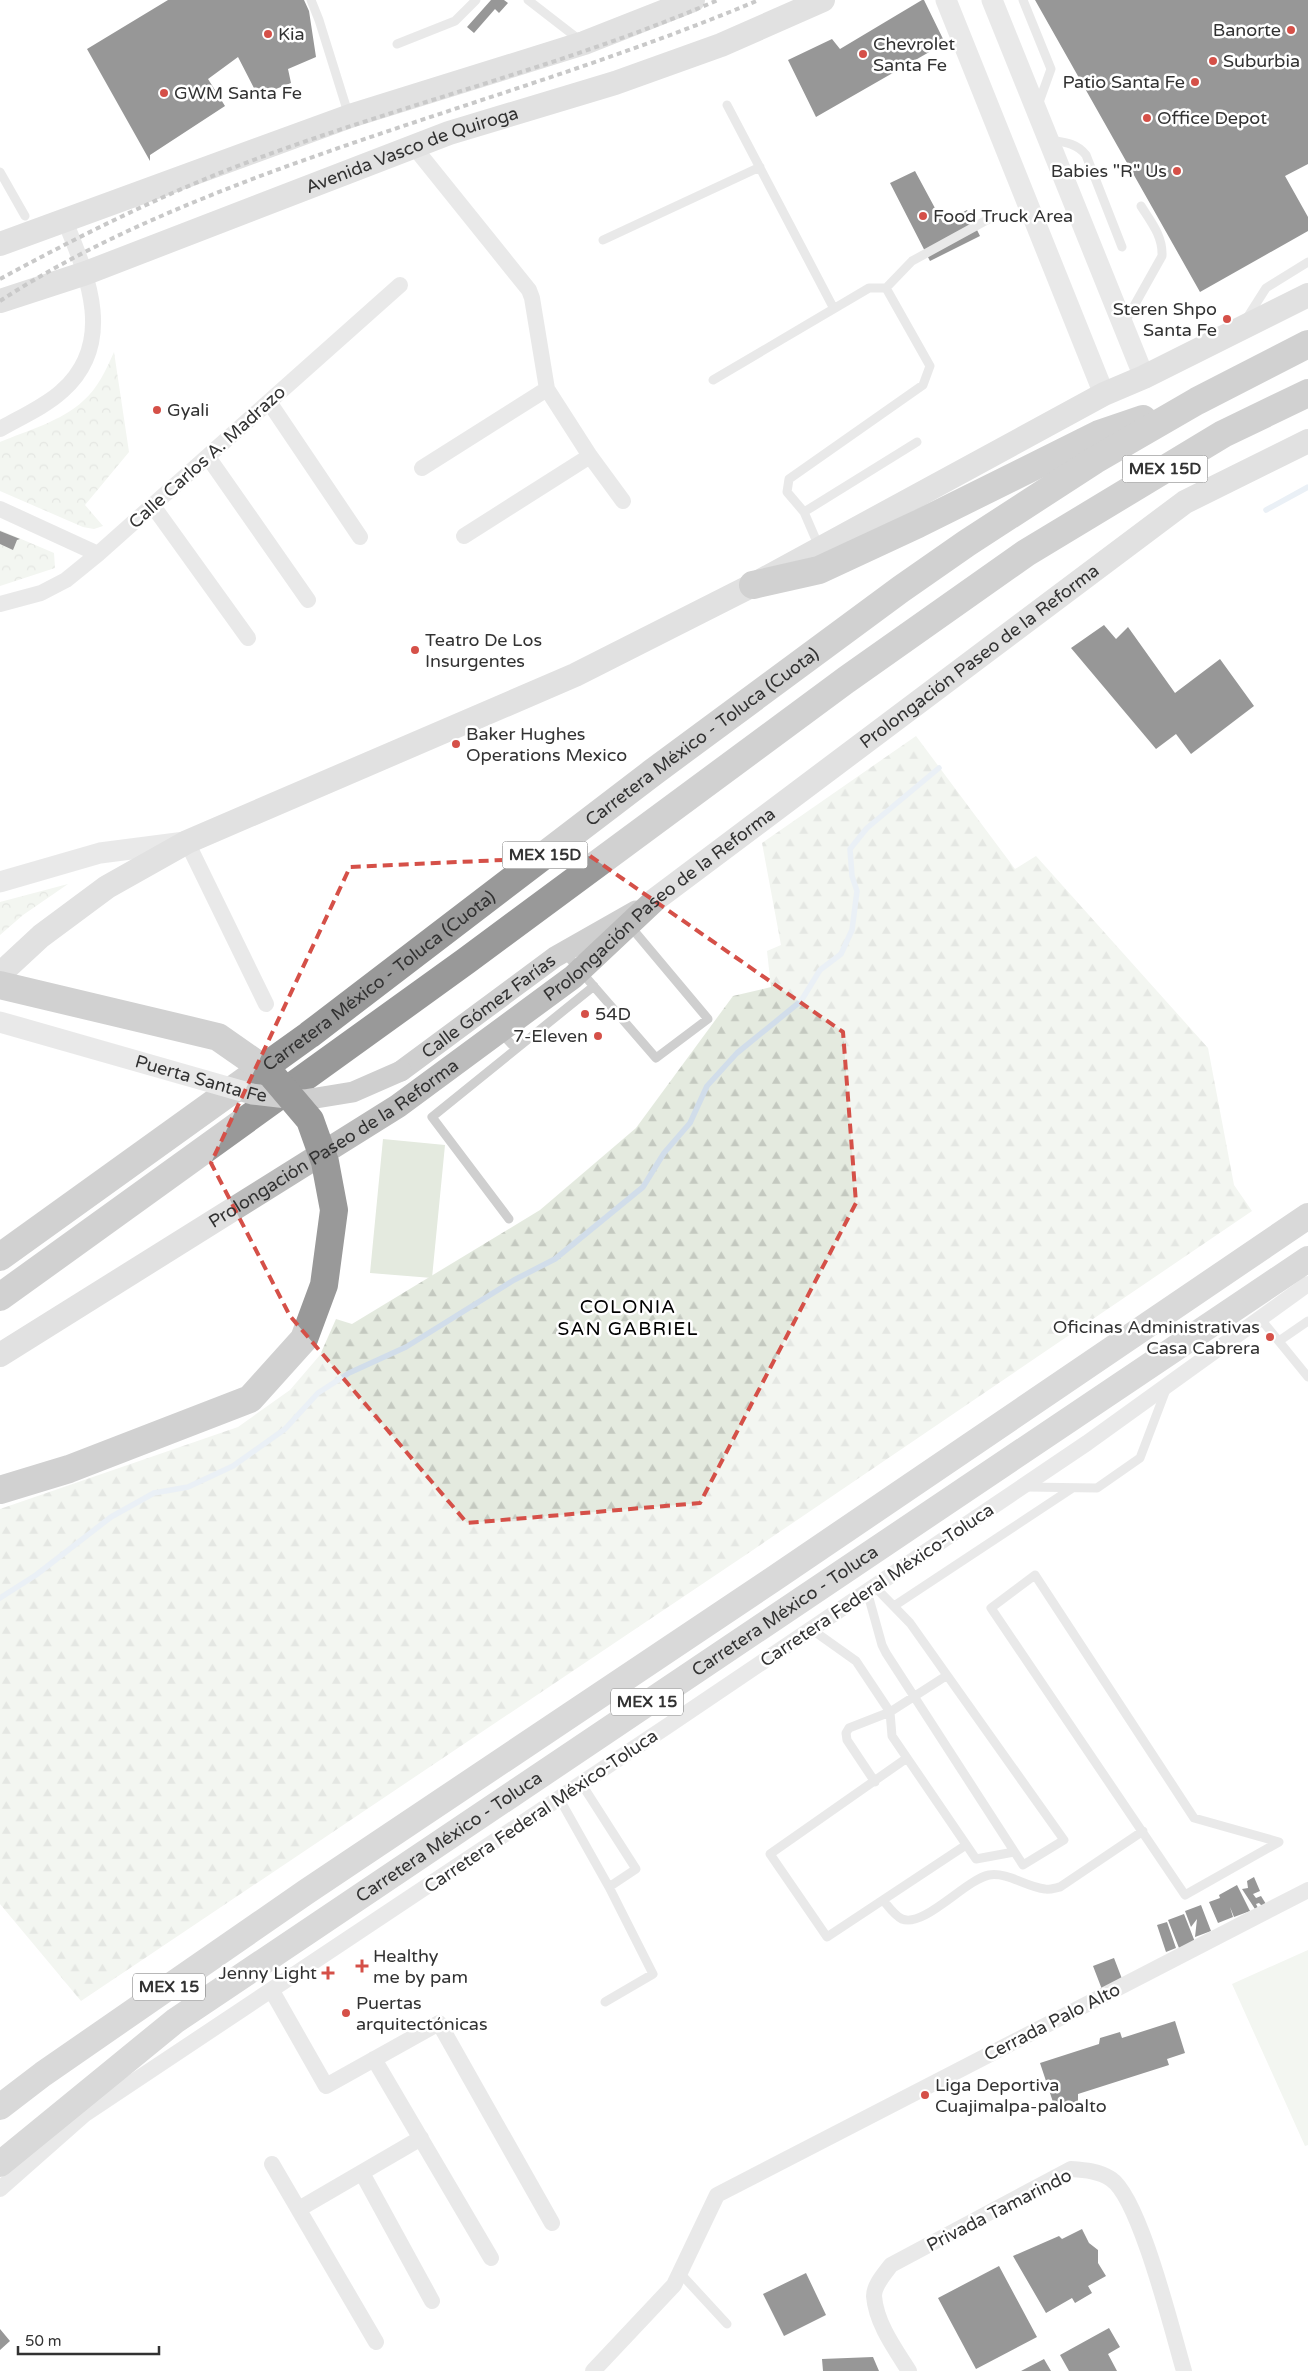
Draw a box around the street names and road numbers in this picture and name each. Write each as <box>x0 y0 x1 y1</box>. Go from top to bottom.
street label: Avenida Vasco de Quiroga <box>302 102 521 198</box>
street label: Calle Carlos A. Madrazo <box>124 381 290 533</box>
road number: MEX 15D <box>1122 456 1208 482</box>
street label: Prolongación Paseo de la Reforma <box>855 559 1103 753</box>
street label: Carretera México - Toluca (Cuota) <box>581 642 823 831</box>
street label: Prolongación Paseo de la Reforma <box>539 802 779 1006</box>
road number: MEX 15D <box>502 842 588 868</box>
street label: Carretera México - Toluca (Cuota) <box>258 886 500 1076</box>
street label: Calle Gómez Farías <box>417 949 560 1063</box>
street label: Puerta Santa Fe <box>133 1050 268 1107</box>
street label: Prolongación Paseo de la Reforma <box>204 1054 463 1233</box>
street label: Carretera Federal México-Toluca <box>756 1498 998 1672</box>
street label: Carretera México - Toluca <box>688 1540 882 1681</box>
road number: MEX 15 <box>611 1688 683 1715</box>
street label: Carretera Federal México-Toluca <box>420 1724 662 1898</box>
street label: Carretera México - Toluca <box>352 1766 546 1907</box>
road number: MEX 15 <box>133 1974 205 2000</box>
street label: Cerrada Palo Alto <box>980 1978 1124 2066</box>
street label: Privada Tamarindo <box>923 2164 1075 2256</box>

